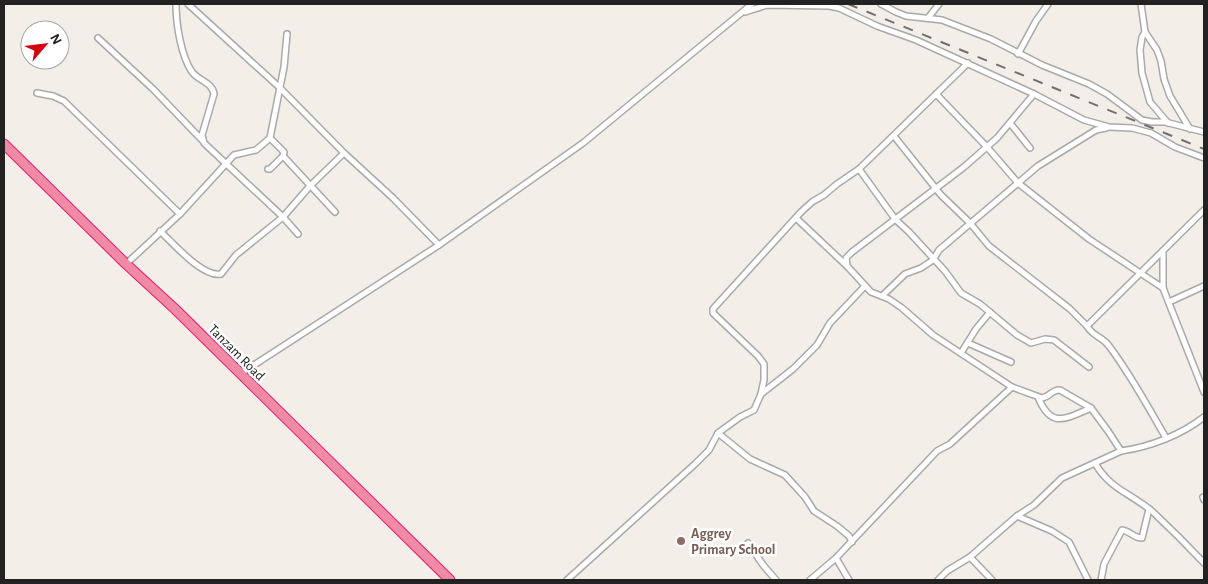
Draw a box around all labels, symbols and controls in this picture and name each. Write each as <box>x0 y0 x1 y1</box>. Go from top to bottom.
north arrow <box>20 20 70 70</box>
text: N <box>47 32 64 47</box>
street label: Tanzam Road <box>206 322 267 383</box>
place label: Aggrey Primary School <box>691 527 776 557</box>
marker: Aggrey Primary School <box>675 535 687 547</box>

